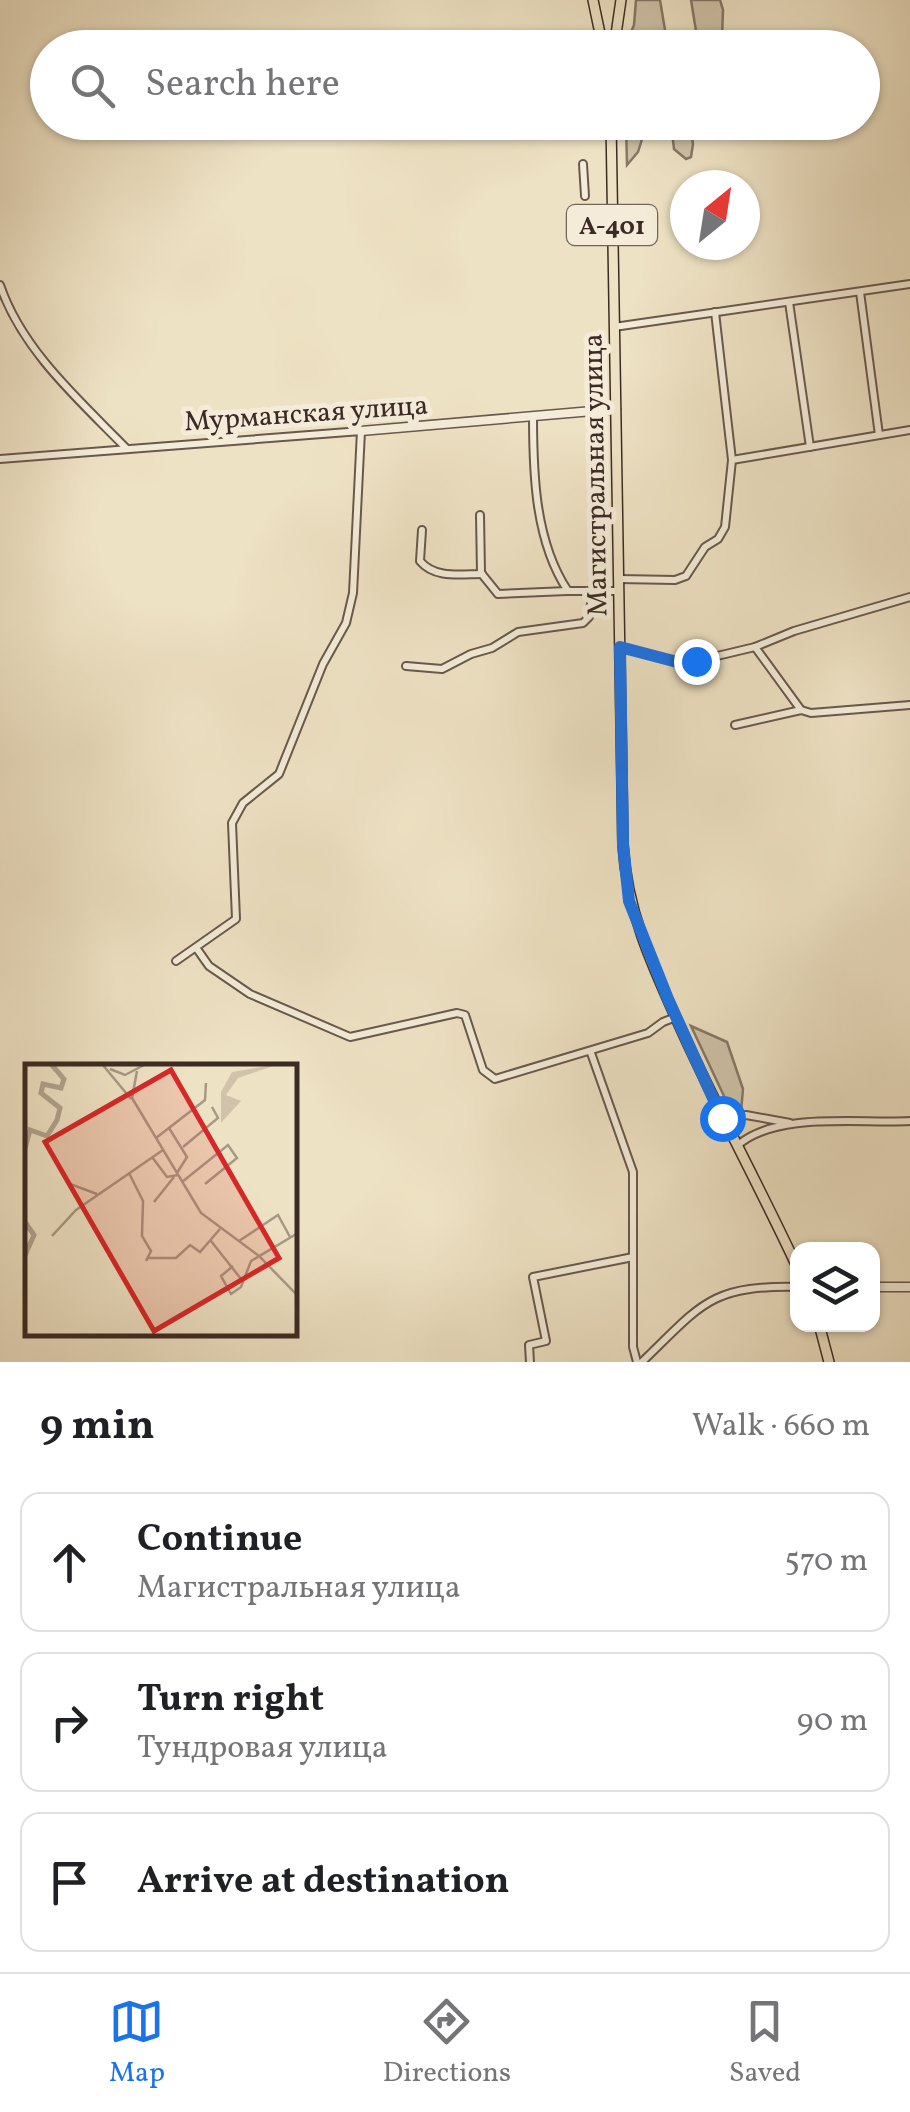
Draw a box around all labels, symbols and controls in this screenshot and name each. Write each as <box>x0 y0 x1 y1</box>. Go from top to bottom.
search box <box>30 30 880 140</box>
icon: search <box>65 58 120 113</box>
text: Search here <box>145 59 340 112</box>
north arrow <box>670 170 760 260</box>
road number: А-401 <box>567 205 657 245</box>
street label: Магистральная улица <box>575 333 618 617</box>
street label: Мурманская улица <box>183 387 429 442</box>
route end <box>674 639 720 685</box>
inset map <box>25 1064 298 1337</box>
route start <box>700 1096 746 1142</box>
map controls <box>790 1242 880 1332</box>
button: layers <box>790 1242 880 1332</box>
text: 9 min <box>40 1398 155 1457</box>
text: Walk · 660 m <box>692 1405 870 1449</box>
text: Continue <box>137 1514 302 1567</box>
icon: ahead <box>42 1535 97 1590</box>
text: 570 m <box>784 1540 868 1584</box>
text: Магистральная улица <box>137 1567 461 1611</box>
text: Turn right <box>137 1674 324 1727</box>
icon: right <box>42 1695 97 1750</box>
text: 90 m <box>797 1700 868 1744</box>
text: Тундровая улица <box>137 1727 388 1771</box>
icon: arrive <box>42 1855 97 1910</box>
text: Arrive at destination <box>137 1856 510 1909</box>
tab: Map <box>109 1994 165 2093</box>
tab: Directions <box>383 1994 511 2093</box>
tab: Saved <box>729 1994 801 2093</box>

